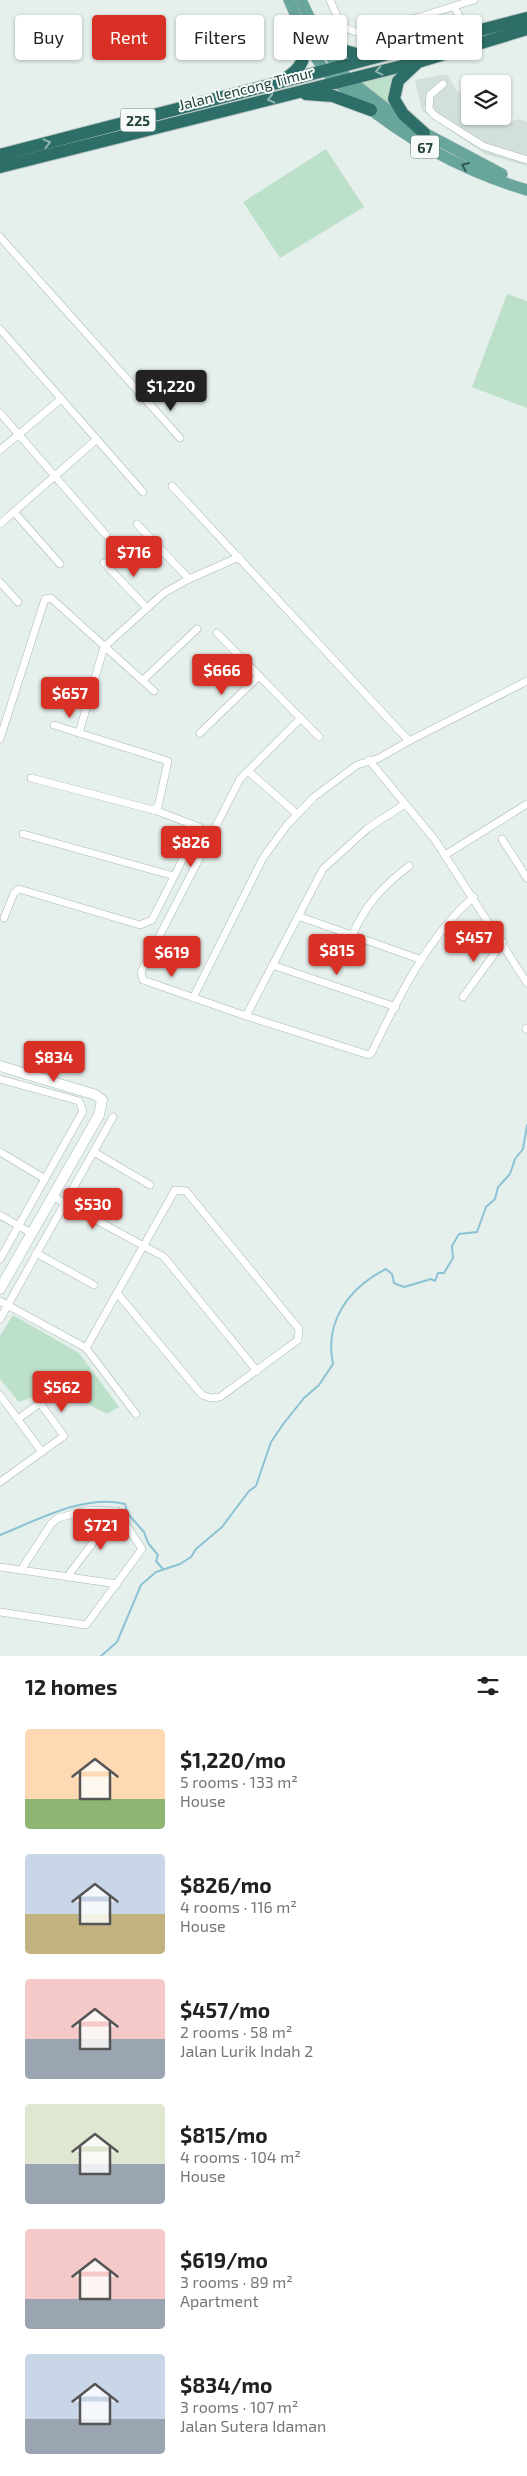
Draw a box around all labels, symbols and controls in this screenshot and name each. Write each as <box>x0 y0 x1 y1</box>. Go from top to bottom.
chip: Buy <box>15 15 82 60</box>
chip: Rent <box>92 15 166 60</box>
chip: Filters <box>176 15 264 60</box>
chip: New <box>274 15 347 60</box>
chip: Apartment <box>357 15 482 60</box>
street label: Jalan Lencong Timur <box>177 63 315 113</box>
one-way arrow <box>375 65 384 76</box>
map controls <box>461 75 511 125</box>
button: layers <box>461 75 511 125</box>
one-way arrow <box>267 93 276 104</box>
road number: 225 <box>120 108 156 132</box>
road number: 67 <box>411 136 439 158</box>
one-way arrow <box>43 139 51 149</box>
one-way arrow <box>461 162 470 173</box>
pin: $1,220 <box>130 370 212 412</box>
text: $1,220 <box>147 376 195 395</box>
pin: $716 <box>104 536 164 578</box>
text: $716 <box>117 542 151 561</box>
pin: $666 <box>192 654 252 696</box>
text: $666 <box>203 660 241 679</box>
pin: $657 <box>40 676 100 719</box>
text: $657 <box>52 683 88 702</box>
pin: $826 <box>161 826 221 868</box>
text: $826 <box>172 832 210 851</box>
pin: $457 <box>444 920 504 963</box>
text: $457 <box>456 927 492 946</box>
pin: $815 <box>307 934 367 976</box>
pin: $619 <box>142 936 202 978</box>
text: $815 <box>320 940 355 959</box>
text: $619 <box>154 942 190 961</box>
pin: $834 <box>24 1040 84 1083</box>
text: $834 <box>35 1047 73 1066</box>
pin: $530 <box>63 1188 123 1230</box>
text: $530 <box>74 1194 112 1213</box>
pin: $562 <box>32 1370 92 1413</box>
text: $562 <box>44 1377 80 1396</box>
pin: $721 <box>71 1508 131 1551</box>
text: $721 <box>84 1515 118 1534</box>
icon: filters <box>474 1672 502 1700</box>
text: 12 homes <box>25 1674 117 1699</box>
text: $1,220/mo <box>180 1747 286 1772</box>
icon: home <box>65 1749 125 1809</box>
text: 5 rooms · 133 m² <box>180 1772 298 1791</box>
text: House <box>180 1791 226 1810</box>
text: $826/mo <box>180 1872 272 1897</box>
icon: home <box>65 1874 125 1934</box>
text: 4 rooms · 116 m² <box>180 1897 297 1916</box>
text: House <box>180 1916 226 1935</box>
text: $457/mo <box>180 1997 270 2022</box>
icon: home <box>65 1999 125 2059</box>
text: 2 rooms · 58 m² <box>180 2022 293 2041</box>
text: Jalan Lurik Indah 2 <box>180 2041 313 2060</box>
text: $815/mo <box>180 2122 268 2147</box>
icon: home <box>65 2124 125 2184</box>
text: 4 rooms · 104 m² <box>180 2147 301 2166</box>
text: House <box>180 2166 226 2185</box>
text: $619/mo <box>180 2247 268 2272</box>
icon: home <box>65 2249 125 2309</box>
text: 3 rooms · 89 m² <box>180 2272 293 2291</box>
text: Apartment <box>180 2291 259 2310</box>
text: $834/mo <box>180 2372 272 2397</box>
icon: home <box>65 2374 125 2434</box>
text: 3 rooms · 107 m² <box>180 2397 298 2416</box>
text: Jalan Sutera Idaman <box>180 2416 326 2435</box>

